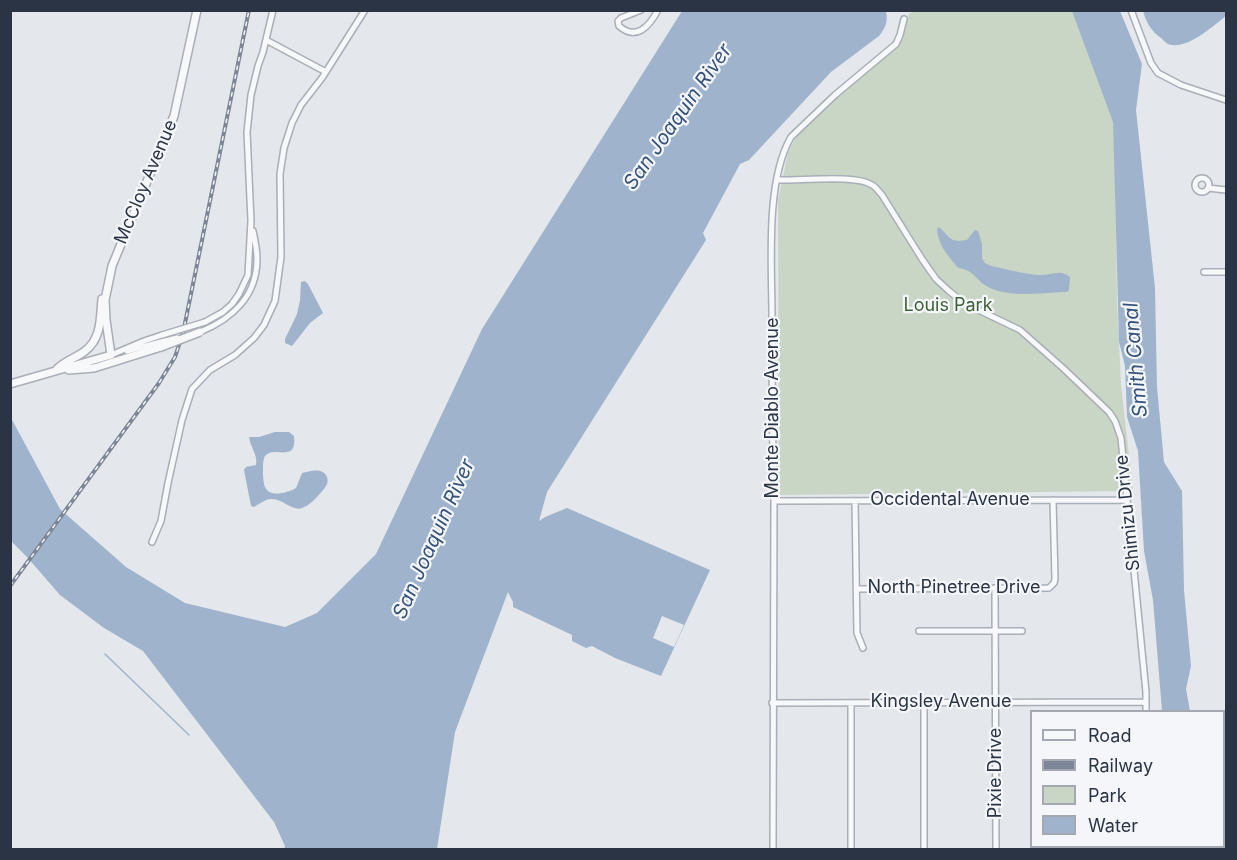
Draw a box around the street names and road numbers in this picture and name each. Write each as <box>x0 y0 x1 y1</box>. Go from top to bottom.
street label: McCloy Avenue <box>110 117 182 247</box>
street label: Monte Diablo Avenue <box>762 318 784 498</box>
street label: Shimizu Drive <box>1111 454 1145 572</box>
street label: Occidental Avenue <box>870 489 1030 511</box>
street label: North Pinetree Drive <box>867 577 1041 599</box>
street label: Kingsley Avenue <box>871 691 1011 713</box>
street label: Pixie Drive <box>985 728 1007 818</box>

